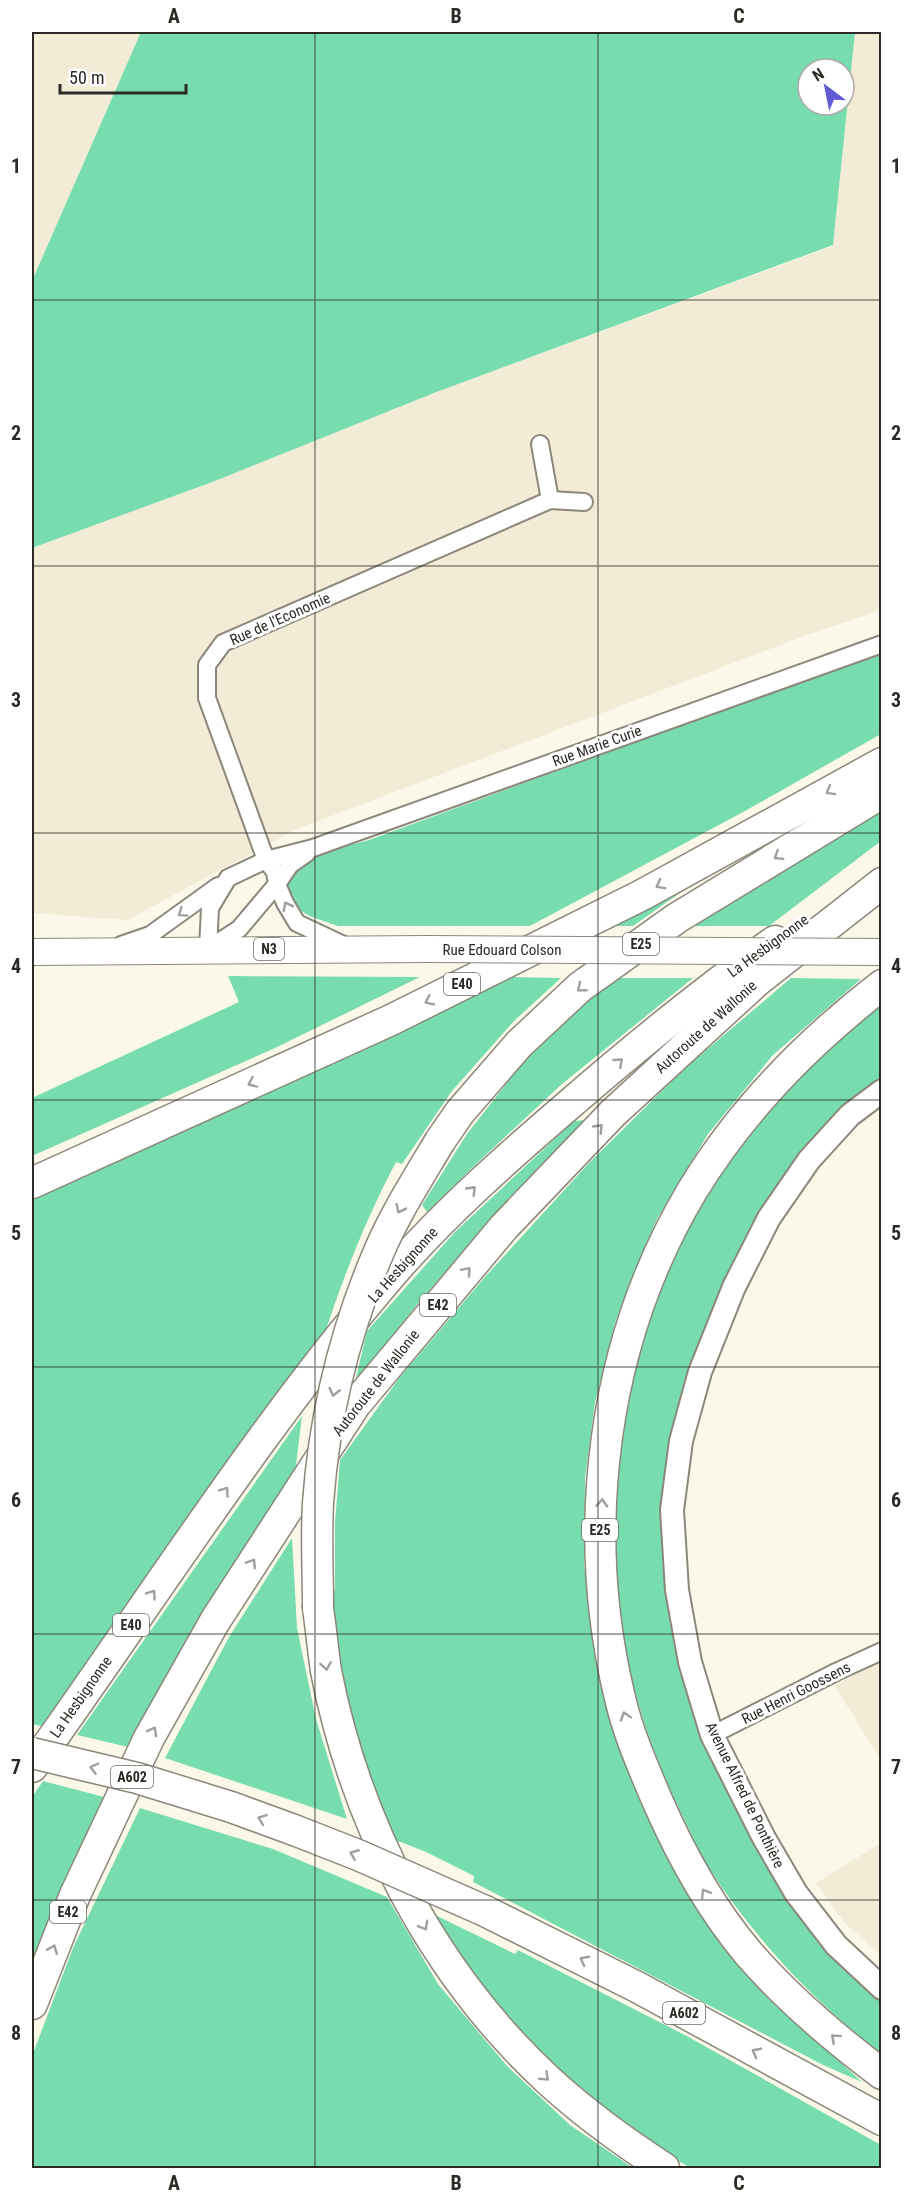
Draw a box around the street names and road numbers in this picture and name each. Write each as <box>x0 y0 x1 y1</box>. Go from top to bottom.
street label: Rue de l'Economie <box>227 589 333 649</box>
street label: Rue Marie Curie <box>550 722 644 770</box>
street label: La Hesbignonne <box>724 911 812 981</box>
road number: E25 <box>623 933 659 955</box>
road number: N3 <box>254 938 284 960</box>
street label: Rue Edouard Colson <box>443 941 561 959</box>
road number: E40 <box>444 973 480 995</box>
street label: Autoroute de Wallonie <box>652 977 760 1077</box>
street label: La Hesbignonne <box>364 1223 442 1307</box>
road number: E42 <box>420 1294 456 1316</box>
street label: Autoroute de Wallonie <box>329 1326 423 1440</box>
road number: E25 <box>582 1519 618 1541</box>
road number: E40 <box>113 1614 149 1636</box>
street label: La Hesbignonne <box>46 1653 116 1741</box>
street label: Rue Henri Goossens <box>739 1658 853 1728</box>
street label: Avenue Alfred de Ponthière <box>702 1719 788 1871</box>
road number: A602 <box>111 1766 153 1788</box>
road number: E42 <box>50 1901 86 1923</box>
road number: A602 <box>663 2002 705 2024</box>

